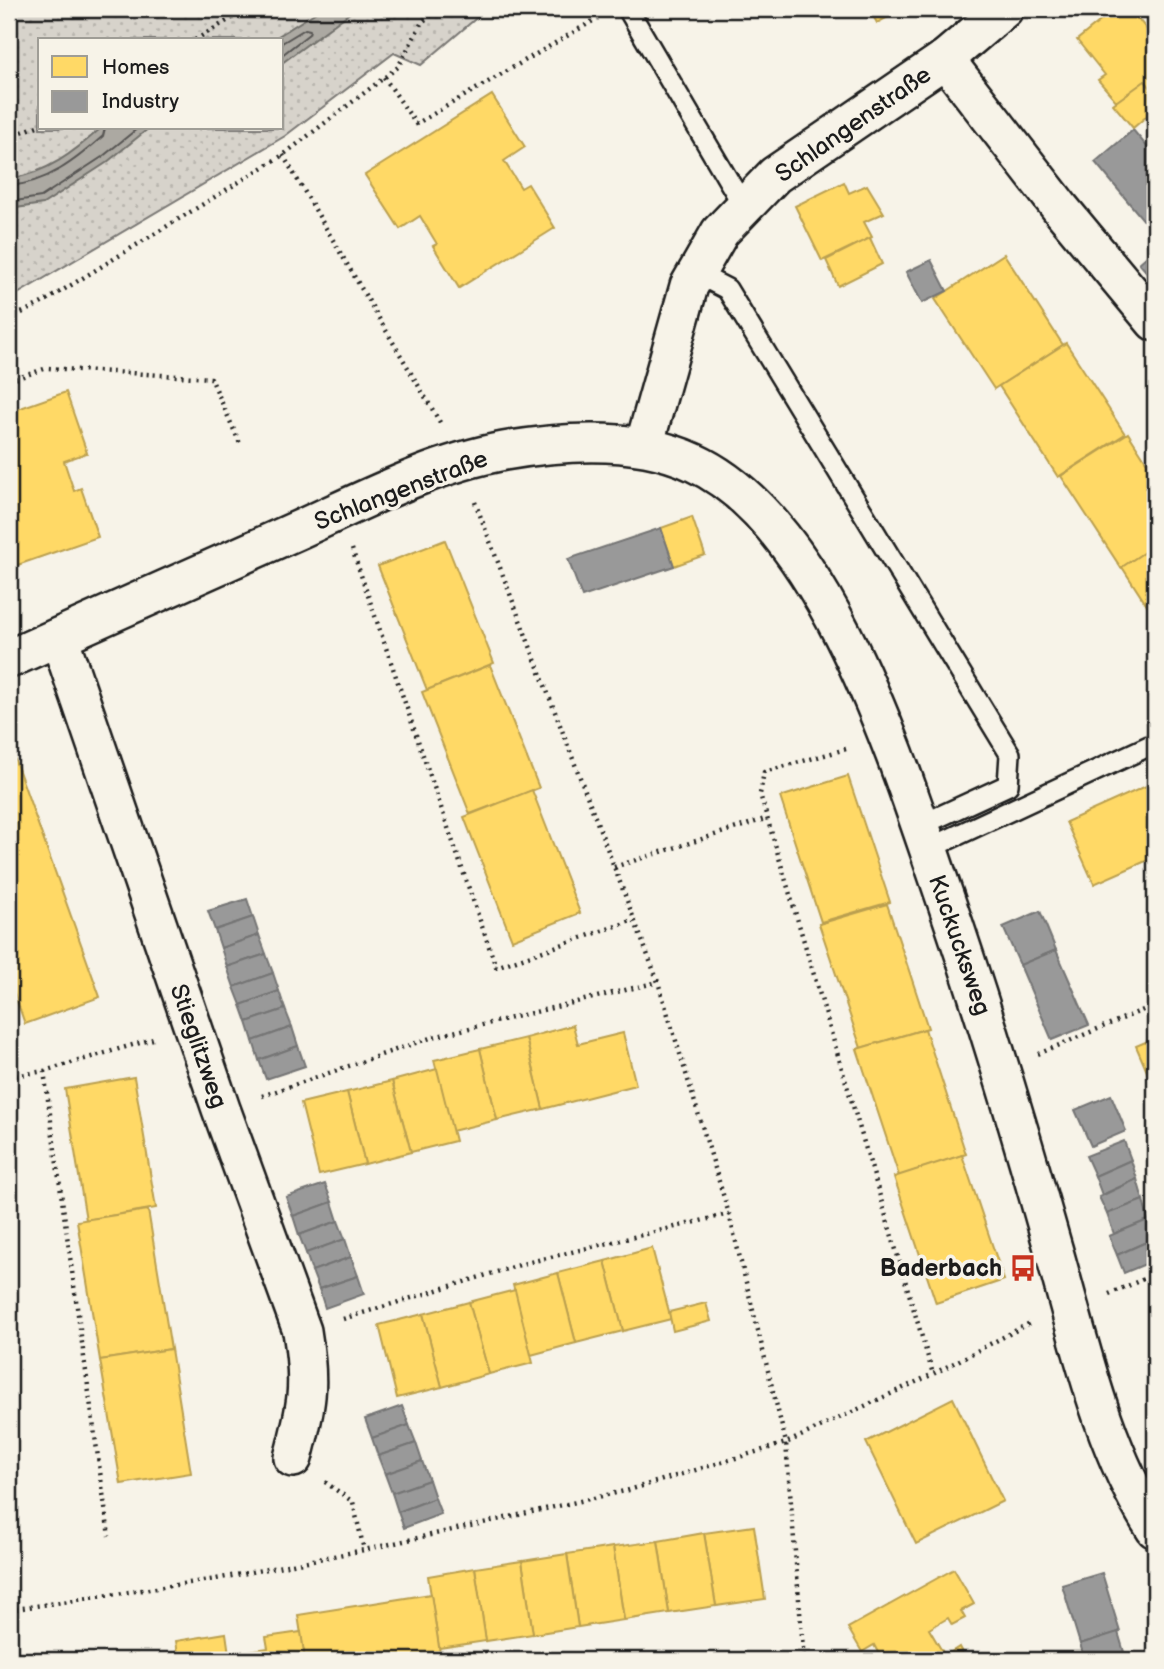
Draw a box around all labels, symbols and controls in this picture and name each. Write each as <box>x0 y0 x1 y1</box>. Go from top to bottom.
legend <box>38 38 284 130</box>
text: Homes <box>102 55 170 80</box>
street label: Schlangenstraße <box>770 60 937 189</box>
text: Industry <box>102 89 180 114</box>
street label: Schlangenstraße <box>310 444 492 537</box>
street label: Kuckucksweg <box>922 871 997 1019</box>
street label: Stieglitzweg <box>164 980 233 1112</box>
bus stop icon: Baderbach <box>1008 1253 1038 1283</box>
place label: Baderbach <box>880 1254 1002 1283</box>

